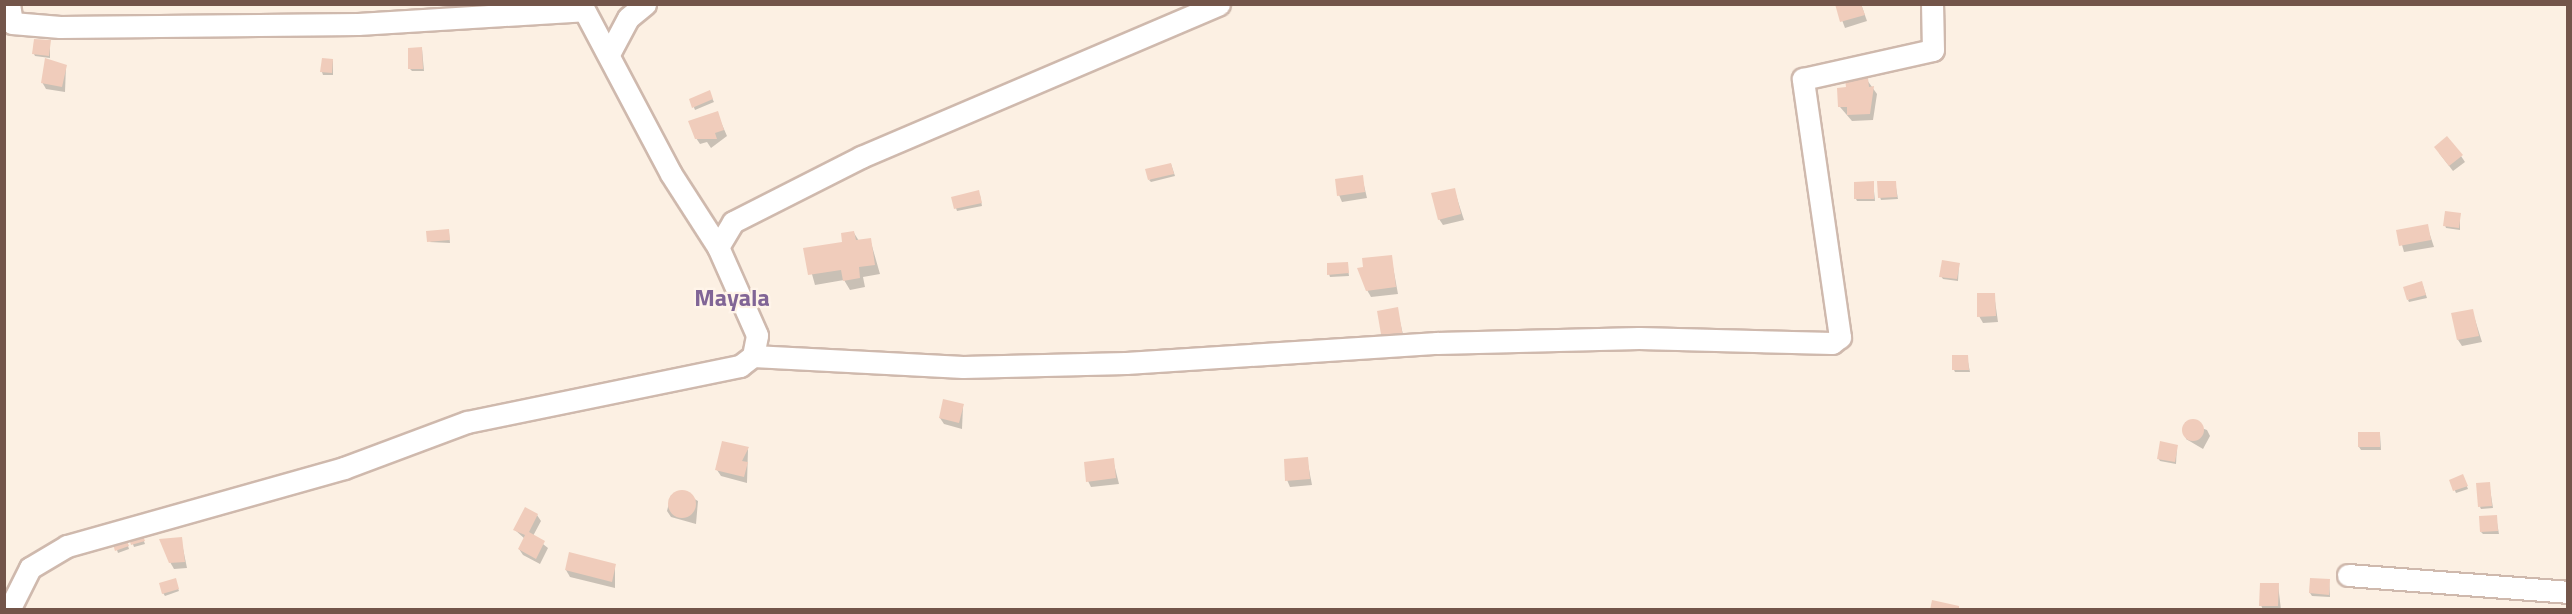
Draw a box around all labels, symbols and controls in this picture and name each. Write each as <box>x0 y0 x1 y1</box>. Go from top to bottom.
district label: Mayala <box>694 284 770 312</box>

